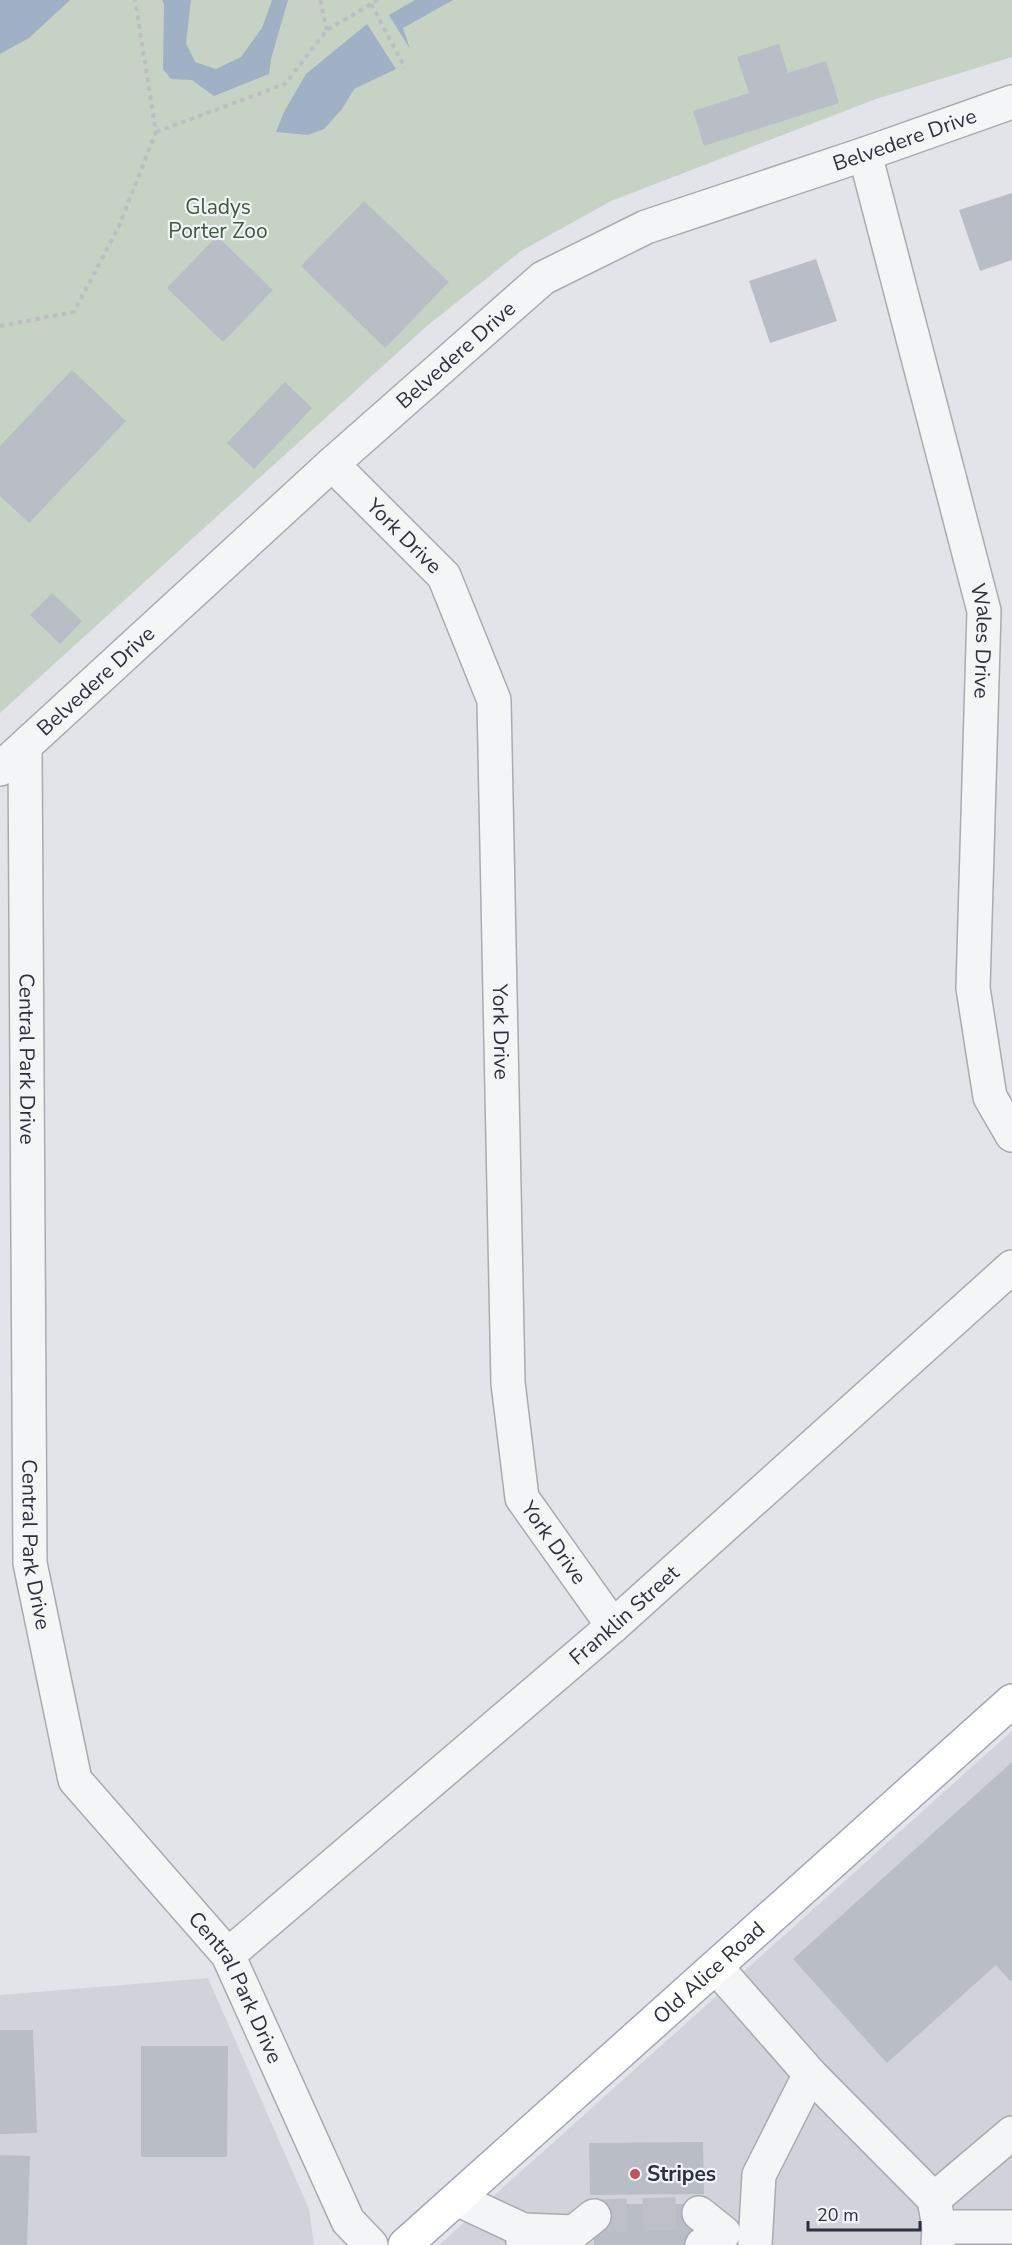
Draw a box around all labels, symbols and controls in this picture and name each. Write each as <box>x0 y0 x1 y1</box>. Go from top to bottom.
street label: Belvedere Drive <box>829 102 980 178</box>
park label: Gladys Porter Zoo <box>168 193 268 245</box>
street label: Belvedere Drive <box>390 295 522 415</box>
street label: York Drive <box>360 492 448 580</box>
street label: Wales Drive <box>963 580 999 699</box>
street label: Belvedere Drive <box>31 620 161 742</box>
street label: Central Park Drive <box>12 973 41 1145</box>
street label: York Drive <box>486 983 516 1080</box>
street label: Central Park Drive <box>15 1459 57 1632</box>
street label: York Drive <box>514 1495 593 1590</box>
street label: Franklin Street <box>563 1559 686 1671</box>
street label: Central Park Drive <box>182 1905 289 2068</box>
street label: Old Alice Road <box>647 1915 771 2030</box>
place label: Stripes <box>647 2160 716 2188</box>
marker: Stripes <box>628 2167 642 2181</box>
scale bar <box>808 2194 920 2232</box>
text: 20 m <box>817 2203 859 2227</box>

